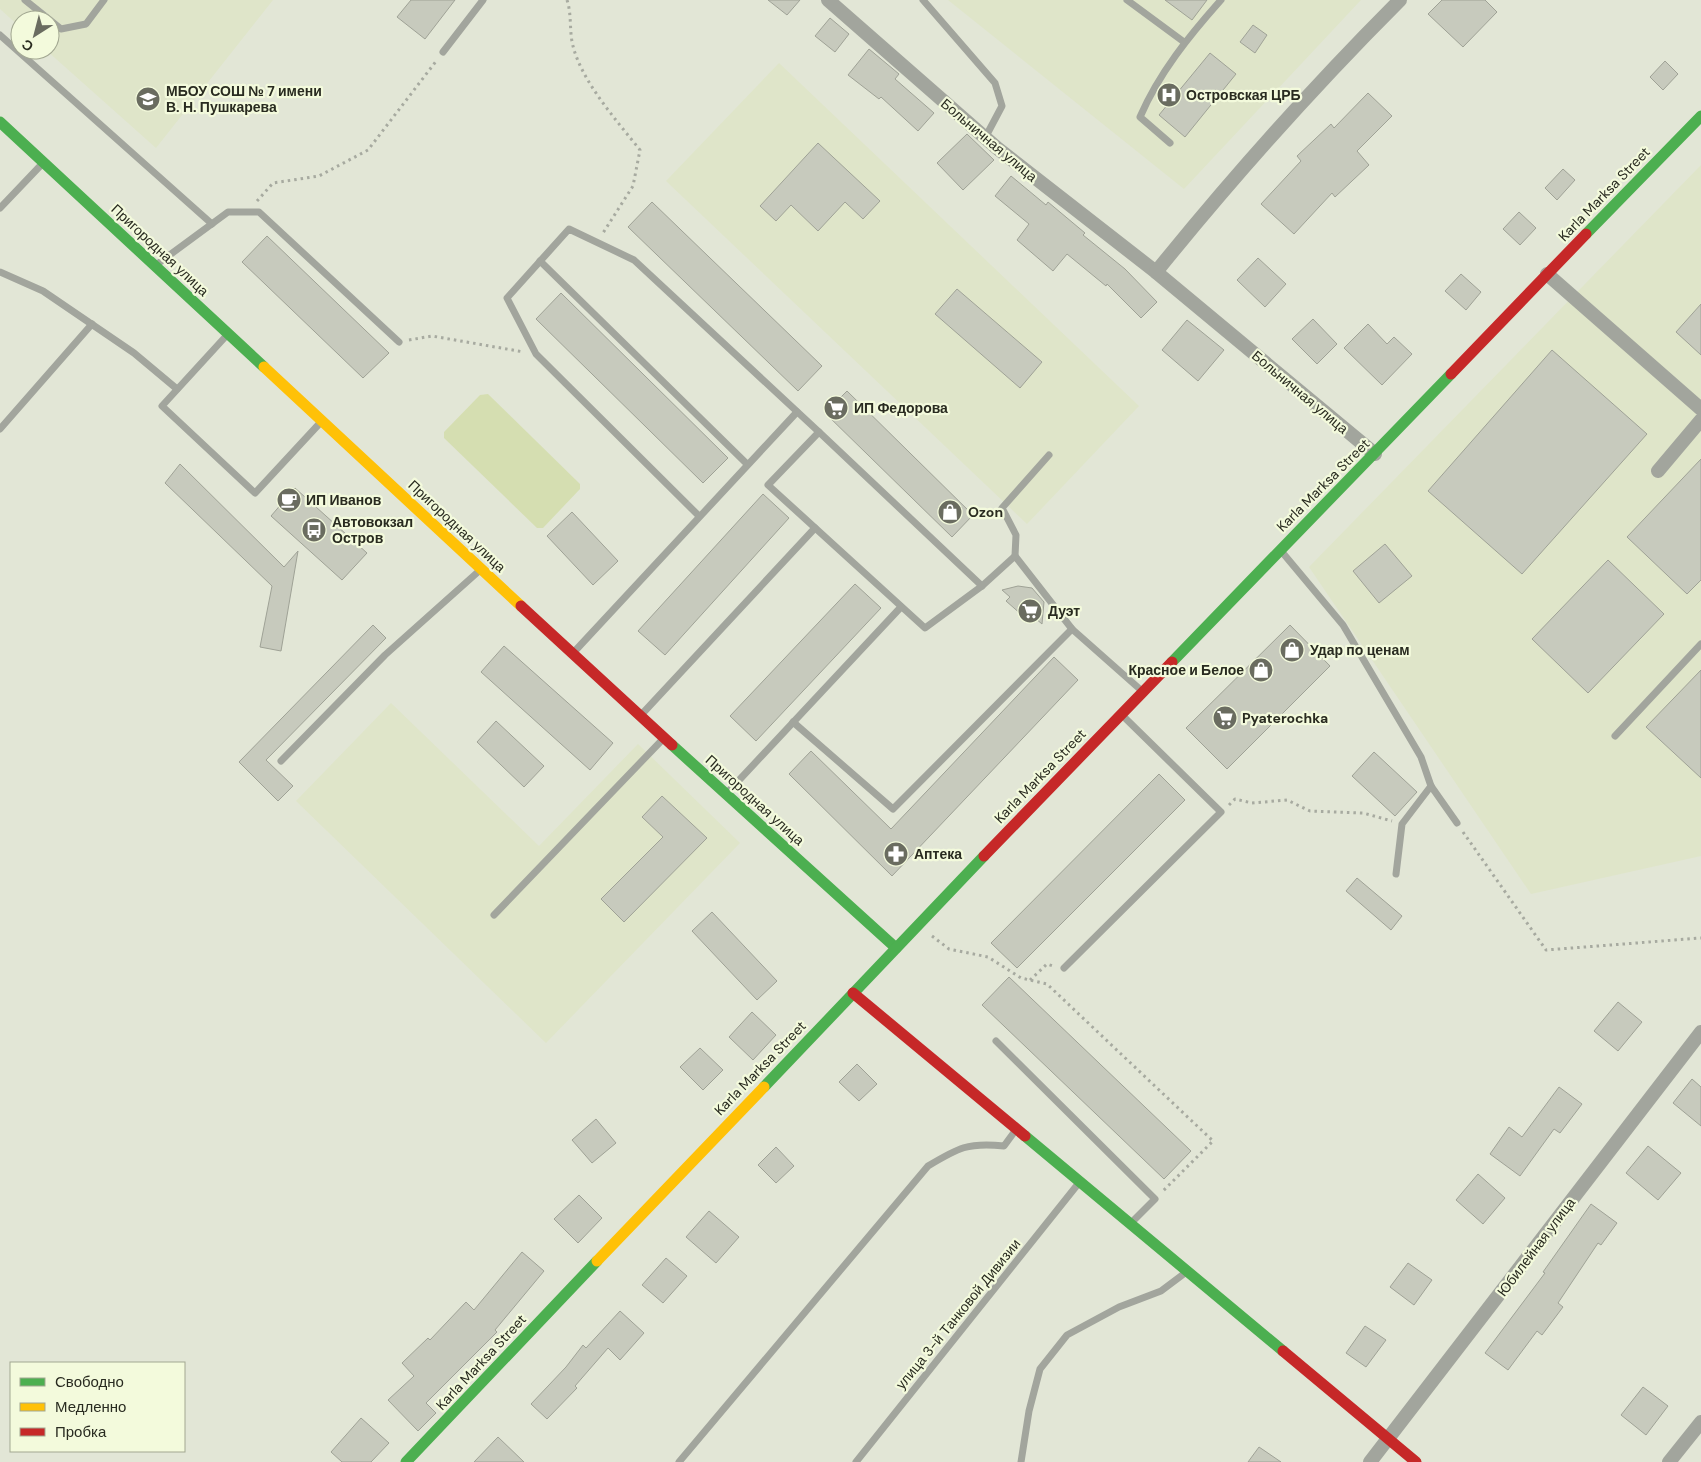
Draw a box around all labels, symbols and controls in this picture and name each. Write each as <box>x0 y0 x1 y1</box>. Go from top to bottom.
north arrow <box>10 10 60 60</box>
text: С <box>18 35 37 56</box>
place label: МБОУ СОШ № 7 имени В. Н. Пушкарева <box>166 82 322 116</box>
hospital icon: Островская ЦРБ <box>1156 82 1182 108</box>
school or university icon: МБОУ СОШ № 7 имени В. Н. Пушкарева <box>135 86 161 112</box>
place label: Островская ЦРБ <box>1186 86 1301 104</box>
street label: Больничная улица <box>937 94 1041 186</box>
street label: Karla Marksa Street <box>1554 143 1654 245</box>
street label: Пригородная улица <box>107 200 213 300</box>
street label: Больничная улица <box>1248 346 1352 438</box>
supermarket icon: ИП Федорова <box>823 395 849 421</box>
place label: ИП Федорова <box>854 399 948 417</box>
street label: Karla Marksa Street <box>1273 435 1373 535</box>
street label: Пригородная улица <box>404 476 510 576</box>
cafe icon: ИП Иванов <box>276 487 302 513</box>
place label: ИП Иванов <box>306 491 382 509</box>
shop icon: Ozon <box>937 499 963 525</box>
place label: Ozon <box>968 503 1003 521</box>
place label: Автовокзал Остров <box>332 513 413 547</box>
bus stop icon: Автовокзал Остров <box>301 517 327 543</box>
supermarket icon: Дуэт <box>1017 598 1043 624</box>
place label: Дуэт <box>1048 602 1080 620</box>
shop icon: Удар по ценам <box>1279 637 1305 663</box>
place label: Удар по ценам <box>1310 641 1410 659</box>
shop icon: Красное и Белое <box>1248 657 1274 683</box>
place label: Красное и Белое <box>1128 661 1244 679</box>
supermarket icon: Pyaterochka <box>1212 705 1238 731</box>
place label: Pyaterochka <box>1242 709 1328 727</box>
street label: Karla Marksa Street <box>990 725 1090 827</box>
street label: Пригородная улица <box>702 751 808 849</box>
pharmacy icon: Аптека <box>883 841 909 867</box>
place label: Аптека <box>914 845 962 863</box>
street label: Karla Marksa Street <box>710 1017 810 1119</box>
street label: Юбилейная улица <box>1493 1194 1579 1300</box>
street label: улица 3-й Танковой Дивизии <box>892 1235 1024 1393</box>
street label: Karla Marksa Street <box>432 1310 530 1414</box>
legend <box>10 1362 185 1452</box>
text: Свободно <box>55 1372 124 1392</box>
text: Медленно <box>55 1397 126 1417</box>
text: Пробка <box>55 1422 107 1442</box>

